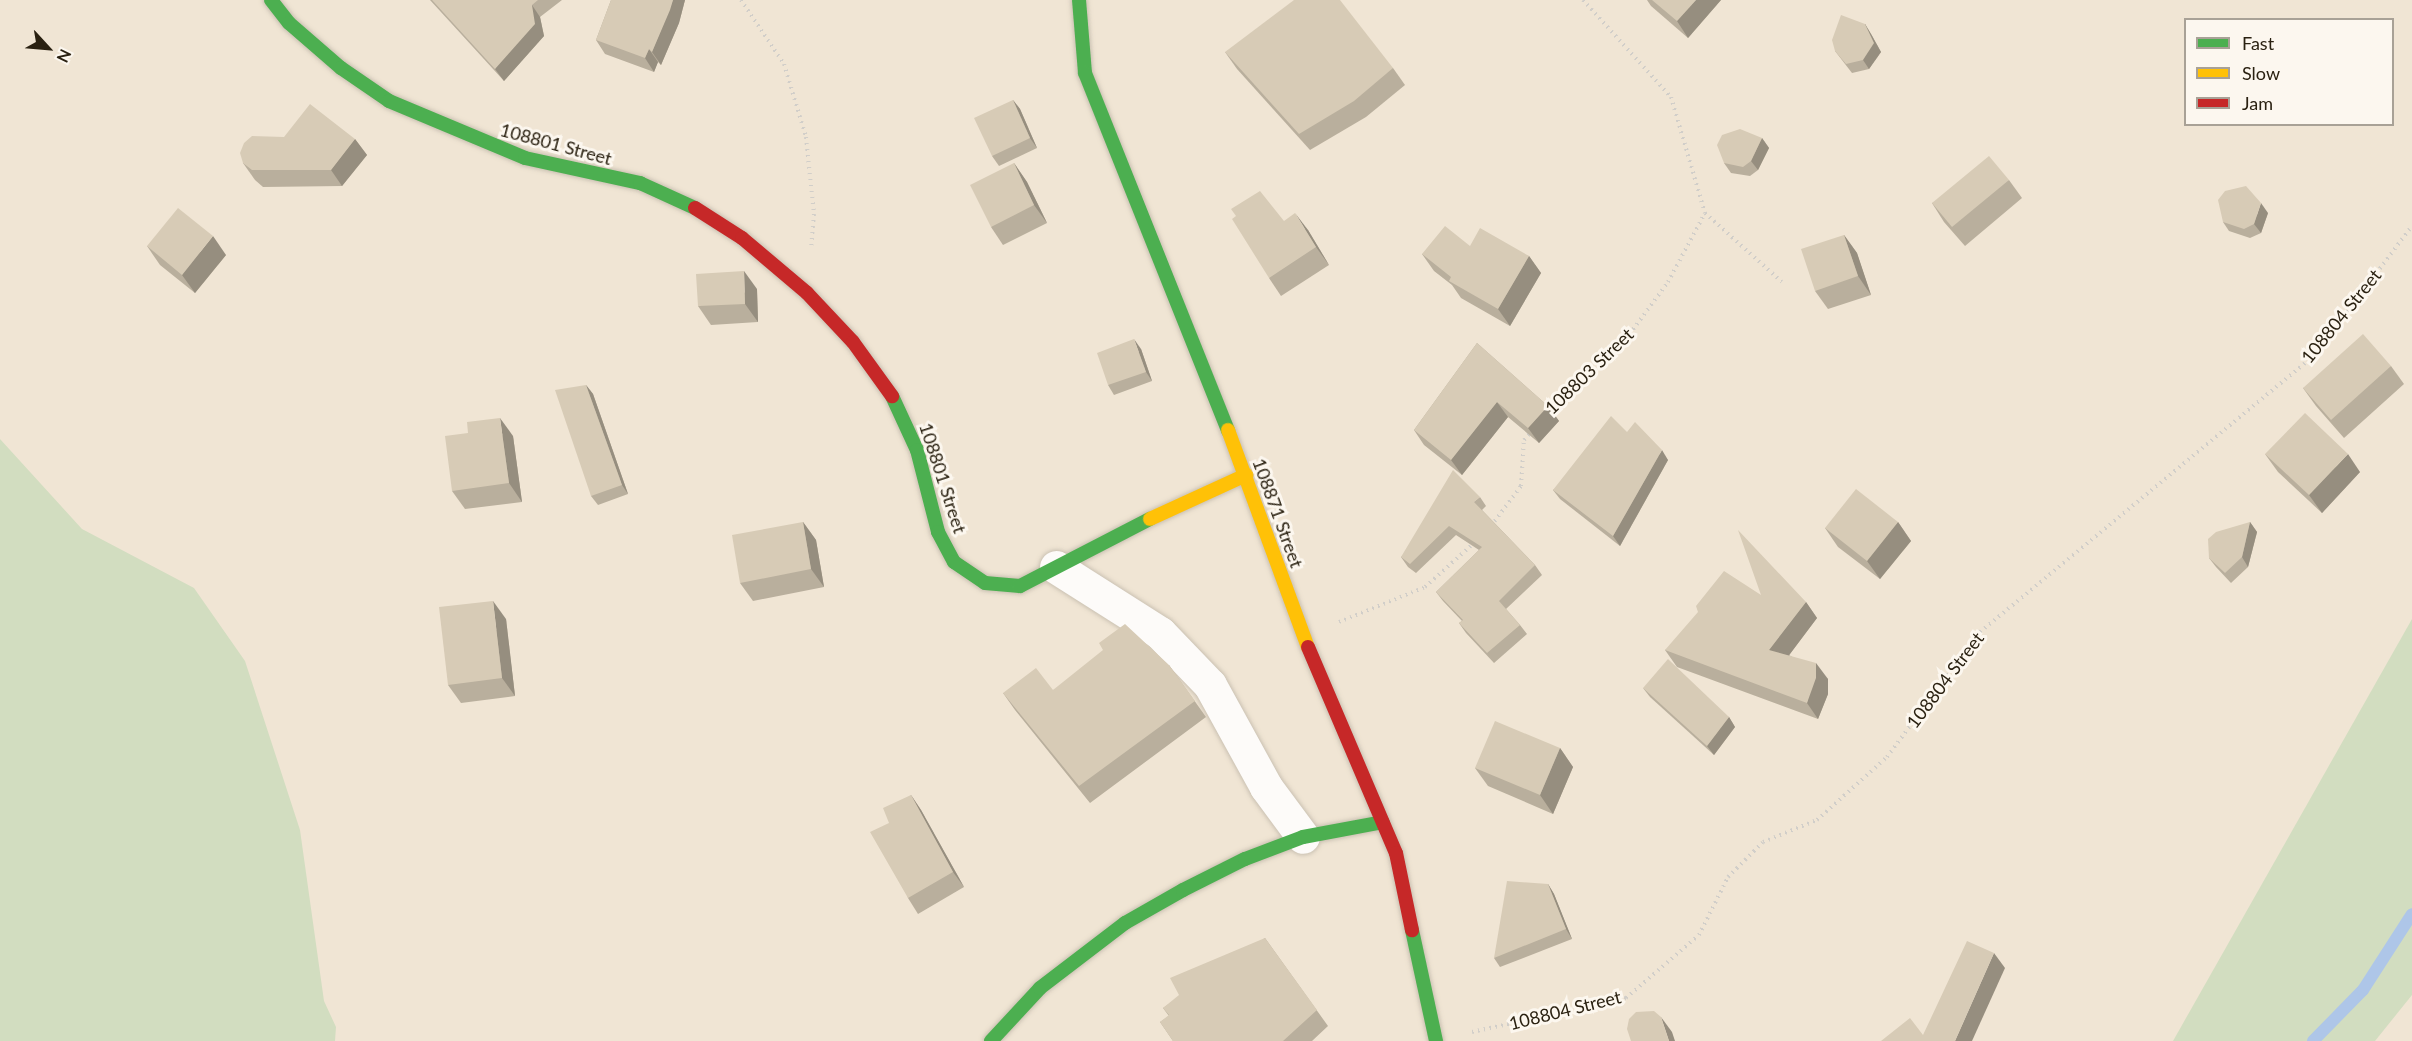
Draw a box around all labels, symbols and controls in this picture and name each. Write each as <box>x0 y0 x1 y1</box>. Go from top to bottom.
north arrow <box>18 18 78 78</box>
legend <box>2184 18 2394 126</box>
text: Fast <box>2242 32 2274 54</box>
text: N <box>53 46 76 66</box>
text: Slow <box>2242 62 2280 84</box>
text: Jam <box>2242 92 2273 114</box>
street label: 108801 Street <box>498 119 614 169</box>
street label: 108804 Street <box>2297 265 2385 367</box>
street label: 108803 Street <box>1540 323 1638 419</box>
street label: 108801 Street <box>915 420 971 536</box>
street label: 108871 Street <box>1248 455 1308 571</box>
street label: 108804 Street <box>1902 628 1988 732</box>
street label: 108804 Street <box>1507 986 1623 1034</box>

